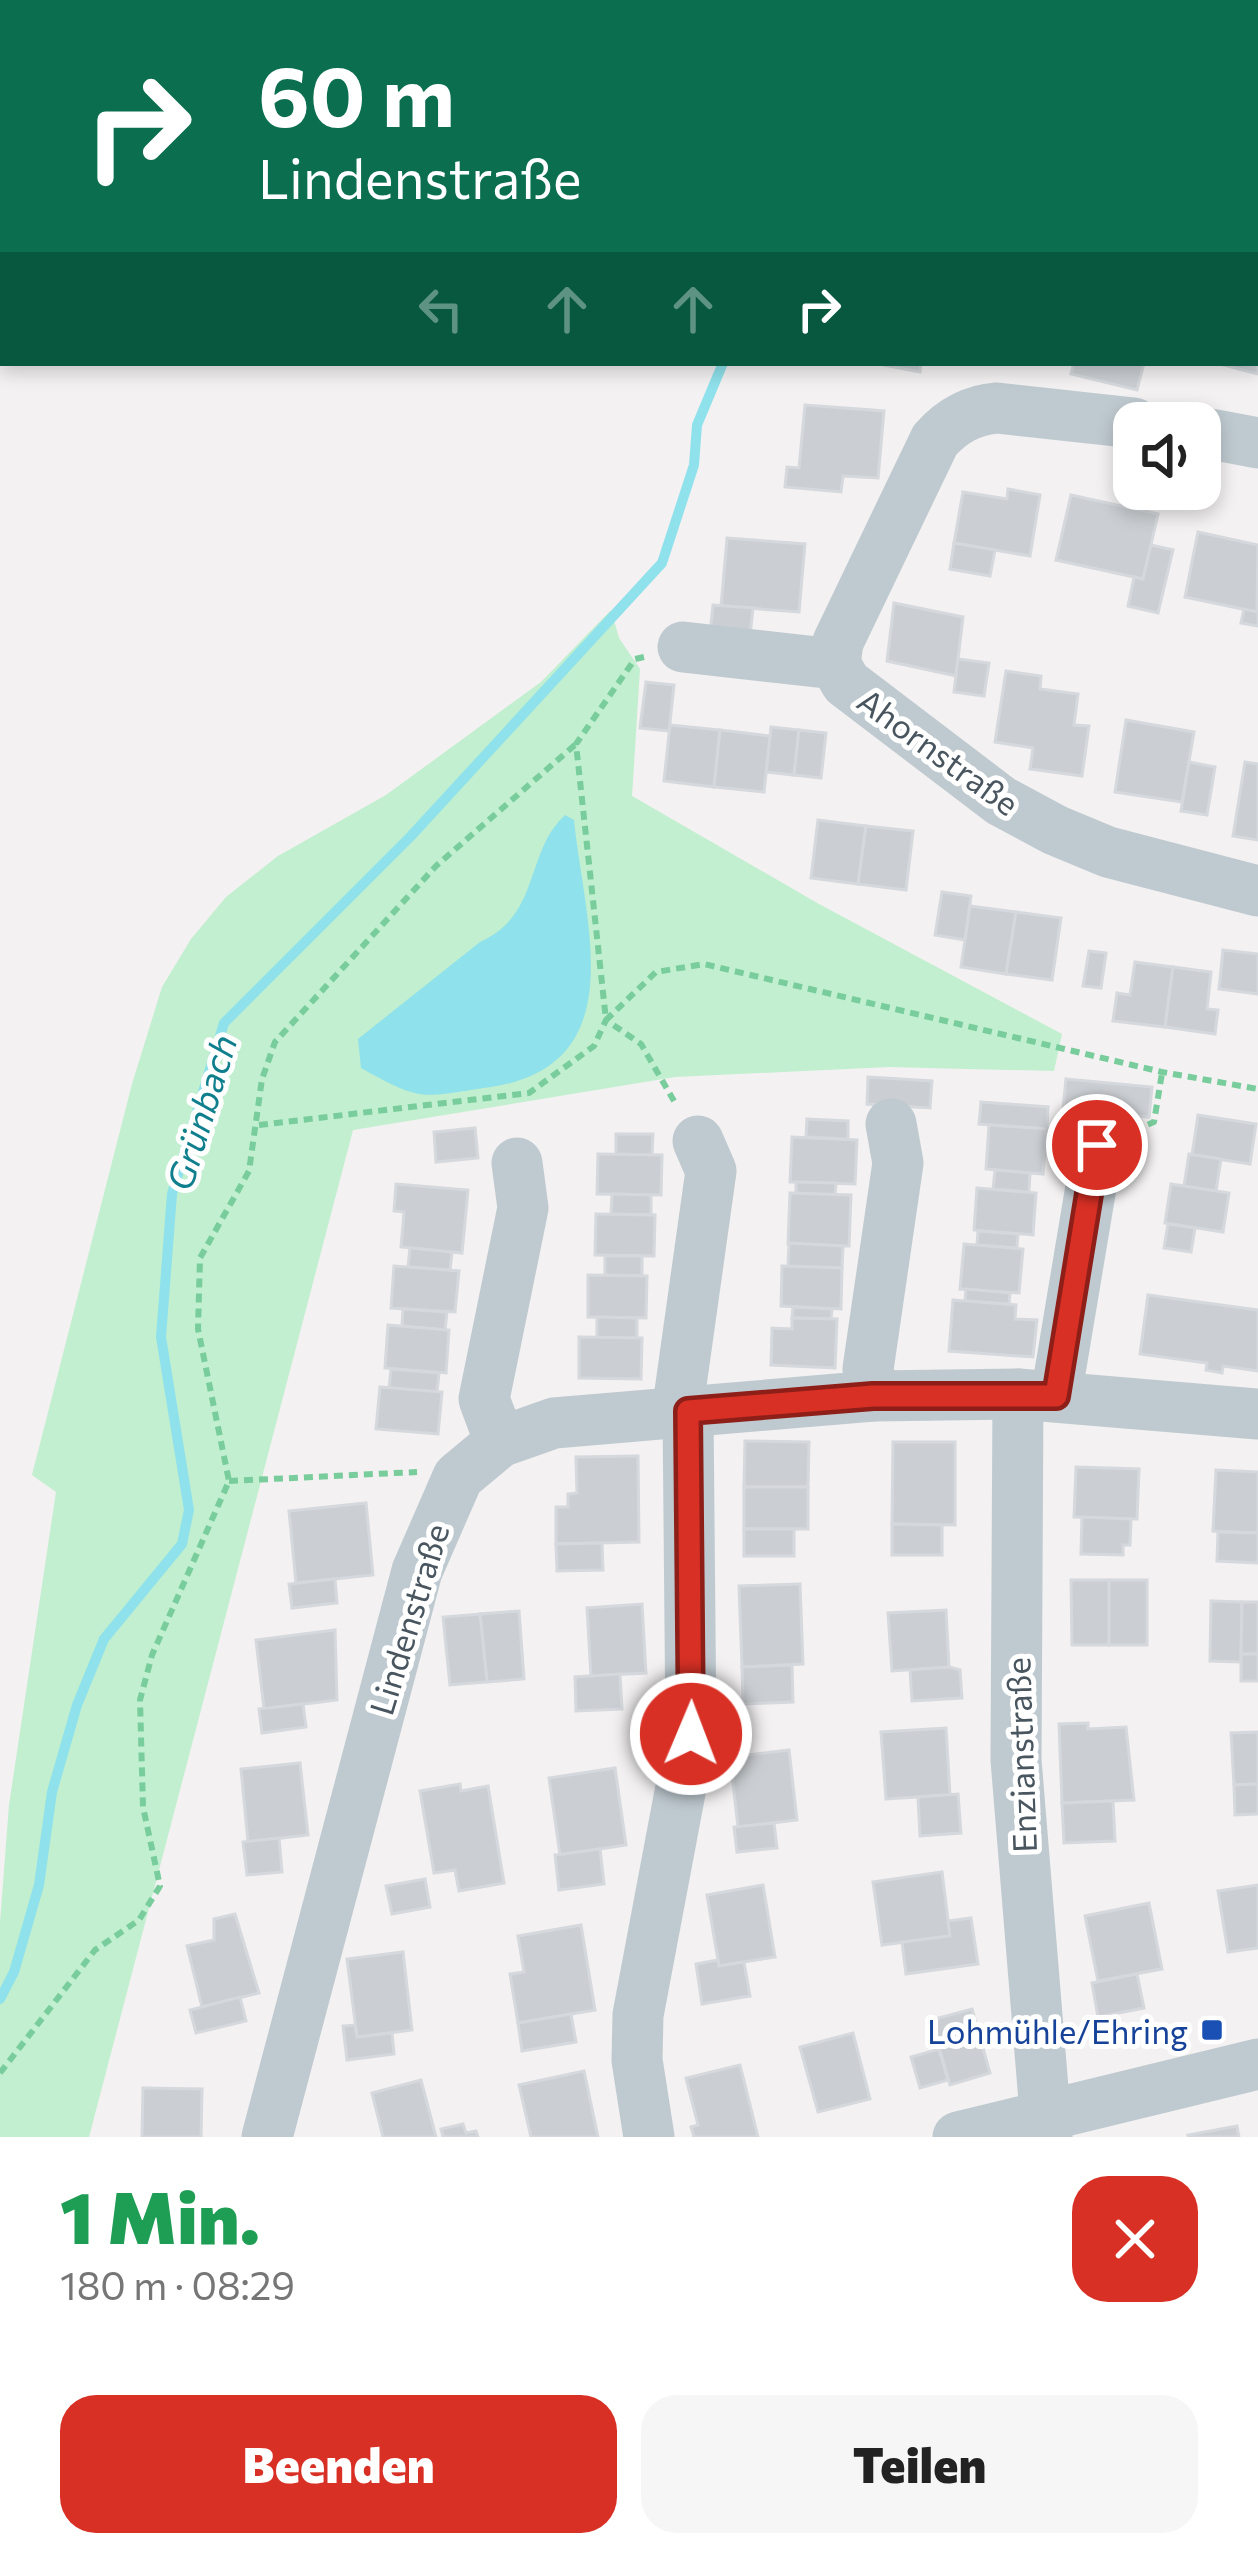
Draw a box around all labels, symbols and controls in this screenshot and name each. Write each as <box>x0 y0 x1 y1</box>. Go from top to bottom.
text: 60 m <box>258 42 455 144</box>
icon: right <box>60 48 216 204</box>
text: Lindenstraße <box>258 144 581 210</box>
icon: left <box>408 276 474 342</box>
icon: ahead <box>534 276 600 342</box>
icon: ahead <box>660 276 726 342</box>
icon: right <box>786 276 852 342</box>
map controls <box>1113 402 1221 510</box>
button: sound <box>1113 402 1221 510</box>
street label: Ahornstraße <box>850 679 1028 823</box>
water label: Grünbach <box>156 1029 244 1195</box>
pin <box>1046 1094 1148 1196</box>
icon: arrive <box>1064 1112 1130 1178</box>
street label: Lindenstraße <box>360 1519 456 1719</box>
street label: Enzianstraße <box>996 1657 1044 1853</box>
position arrow <box>628 1671 754 1797</box>
place label: Lohmühle/Ehring <box>927 2010 1188 2051</box>
marker: Lohmühle/Ehring <box>1199 2017 1225 2043</box>
text: 1 Min. <box>60 2171 260 2259</box>
button: close <box>1072 2176 1198 2302</box>
text: 180 m · 08:29 <box>60 2260 295 2308</box>
button: Beenden <box>60 2395 617 2533</box>
button: Teilen <box>641 2395 1198 2533</box>

